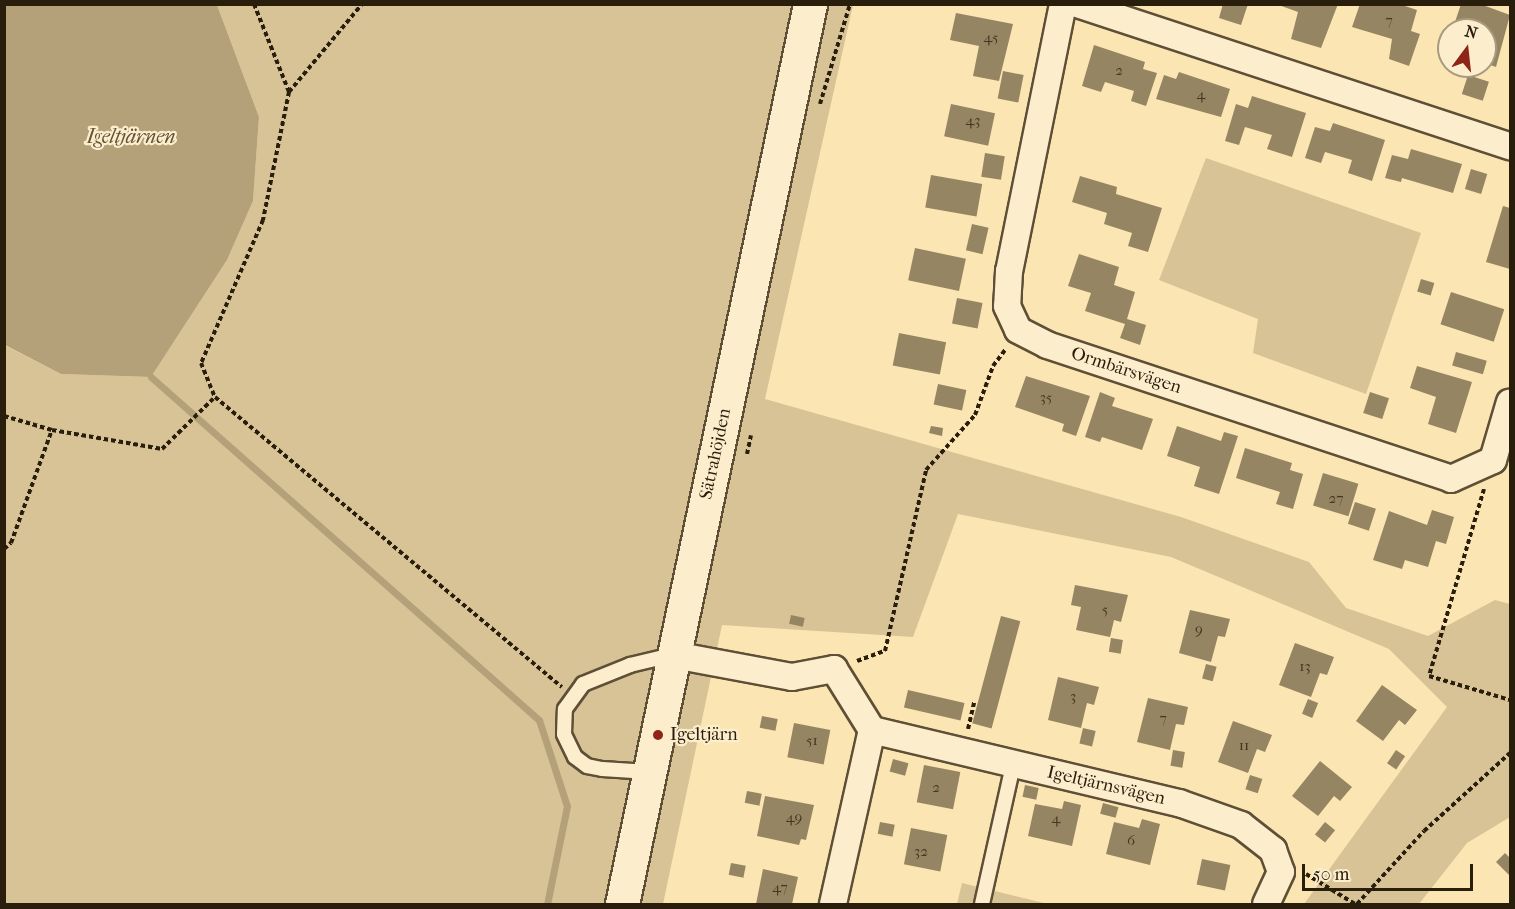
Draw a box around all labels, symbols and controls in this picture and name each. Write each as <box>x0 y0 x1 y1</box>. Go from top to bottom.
house number: 7 <box>1385 12 1393 30</box>
north arrow <box>1437 18 1497 78</box>
text: N <box>1463 21 1480 43</box>
house number: 45 <box>984 29 998 47</box>
house number: 2 <box>1115 62 1123 80</box>
house number: 4 <box>1197 86 1205 104</box>
house number: 43 <box>965 112 981 130</box>
water label: Igeltjärnen <box>86 124 176 148</box>
street label: Ormbärsvägen <box>1068 343 1184 399</box>
house number: 35 <box>1040 389 1052 407</box>
street label: Sätrahöjden <box>696 406 736 502</box>
house number: 27 <box>1329 490 1343 508</box>
house number: 5 <box>1102 601 1108 619</box>
house number: 9 <box>1195 621 1203 639</box>
house number: 13 <box>1299 658 1311 676</box>
house number: 3 <box>1070 688 1076 706</box>
house number: 7 <box>1159 710 1167 728</box>
place label: Igeltjärn <box>670 724 738 746</box>
marker: Igeltjärn <box>651 728 665 742</box>
house number: 51 <box>806 732 818 750</box>
house number: 11 <box>1239 737 1249 755</box>
street label: Igeltjärnsvägen <box>1045 762 1167 810</box>
house number: 2 <box>932 779 940 797</box>
house number: 49 <box>786 809 802 827</box>
house number: 4 <box>1052 810 1060 828</box>
house number: 6 <box>1127 832 1135 850</box>
house number: 32 <box>914 843 928 861</box>
scale bar <box>1305 852 1476 890</box>
text: 50 m <box>1313 864 1349 885</box>
house number: 47 <box>772 879 788 897</box>

